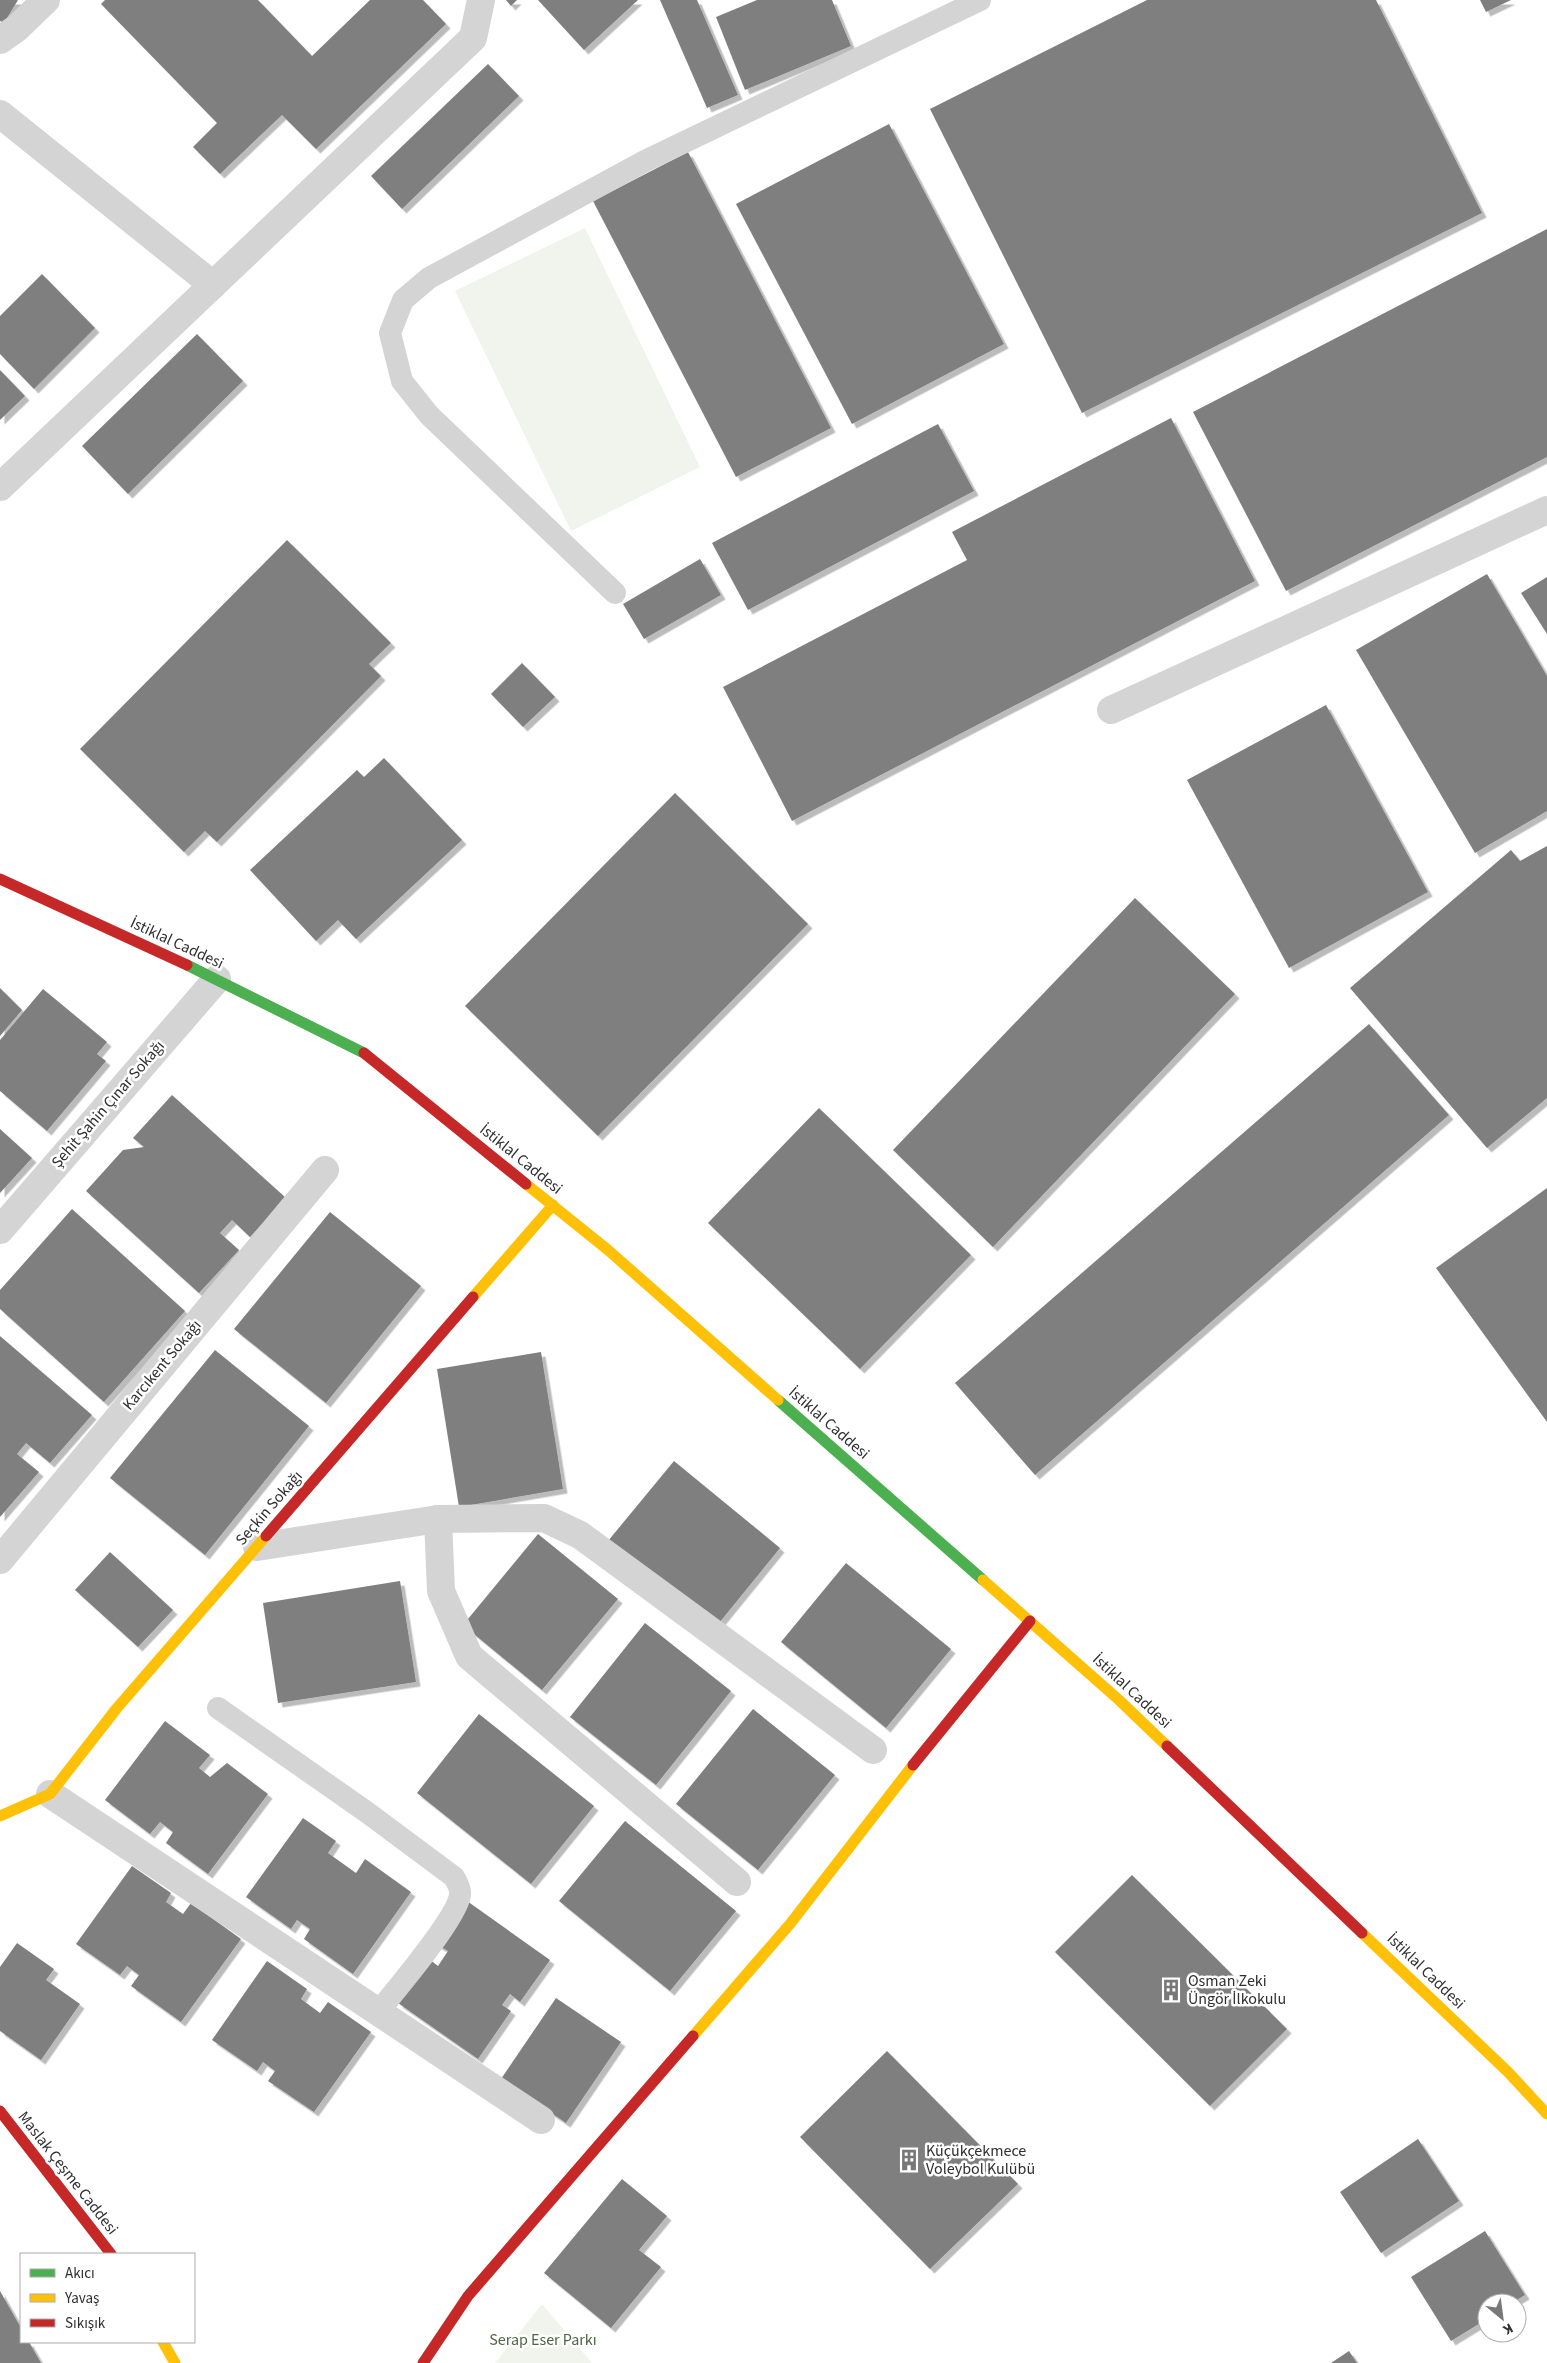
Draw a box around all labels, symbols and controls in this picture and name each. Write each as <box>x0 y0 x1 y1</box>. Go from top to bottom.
street label: İstiklal Caddesi <box>127 912 227 974</box>
street label: Şehit Şahin Çınar Sokağı <box>46 1035 170 1173</box>
street label: İstiklal Caddesi <box>475 1119 567 1199</box>
street label: Karcıkent Sokağı <box>118 1315 206 1415</box>
street label: İstiklal Caddesi <box>784 1382 874 1464</box>
street label: Seçkin Sokağı <box>230 1466 308 1550</box>
street label: İstiklal Caddesi <box>1088 1649 1176 1733</box>
street label: İstiklal Caddesi <box>1382 1928 1470 2014</box>
place label: Osman Zeki Üngör İlkokulu <box>1188 1970 1286 2010</box>
building icon: Osman Zeki Üngör İlkokulu <box>1158 1977 1184 2003</box>
street label: Maslak Çeşme Caddesi <box>13 2107 123 2239</box>
place label: Küçükçekmece Voleybol Kulübü <box>926 2140 1035 2180</box>
building icon: Küçükçekmece Voleybol Kulübü <box>896 2147 922 2173</box>
legend <box>20 2253 195 2343</box>
text: Akıcı <box>65 2263 95 2284</box>
text: Yavaş <box>64 2288 99 2309</box>
north arrow <box>1477 2293 1527 2343</box>
text: Sıkışık <box>65 2313 106 2334</box>
text: K <box>1499 2318 1516 2340</box>
park label: Serap Eser Parkı <box>489 2329 597 2351</box>

